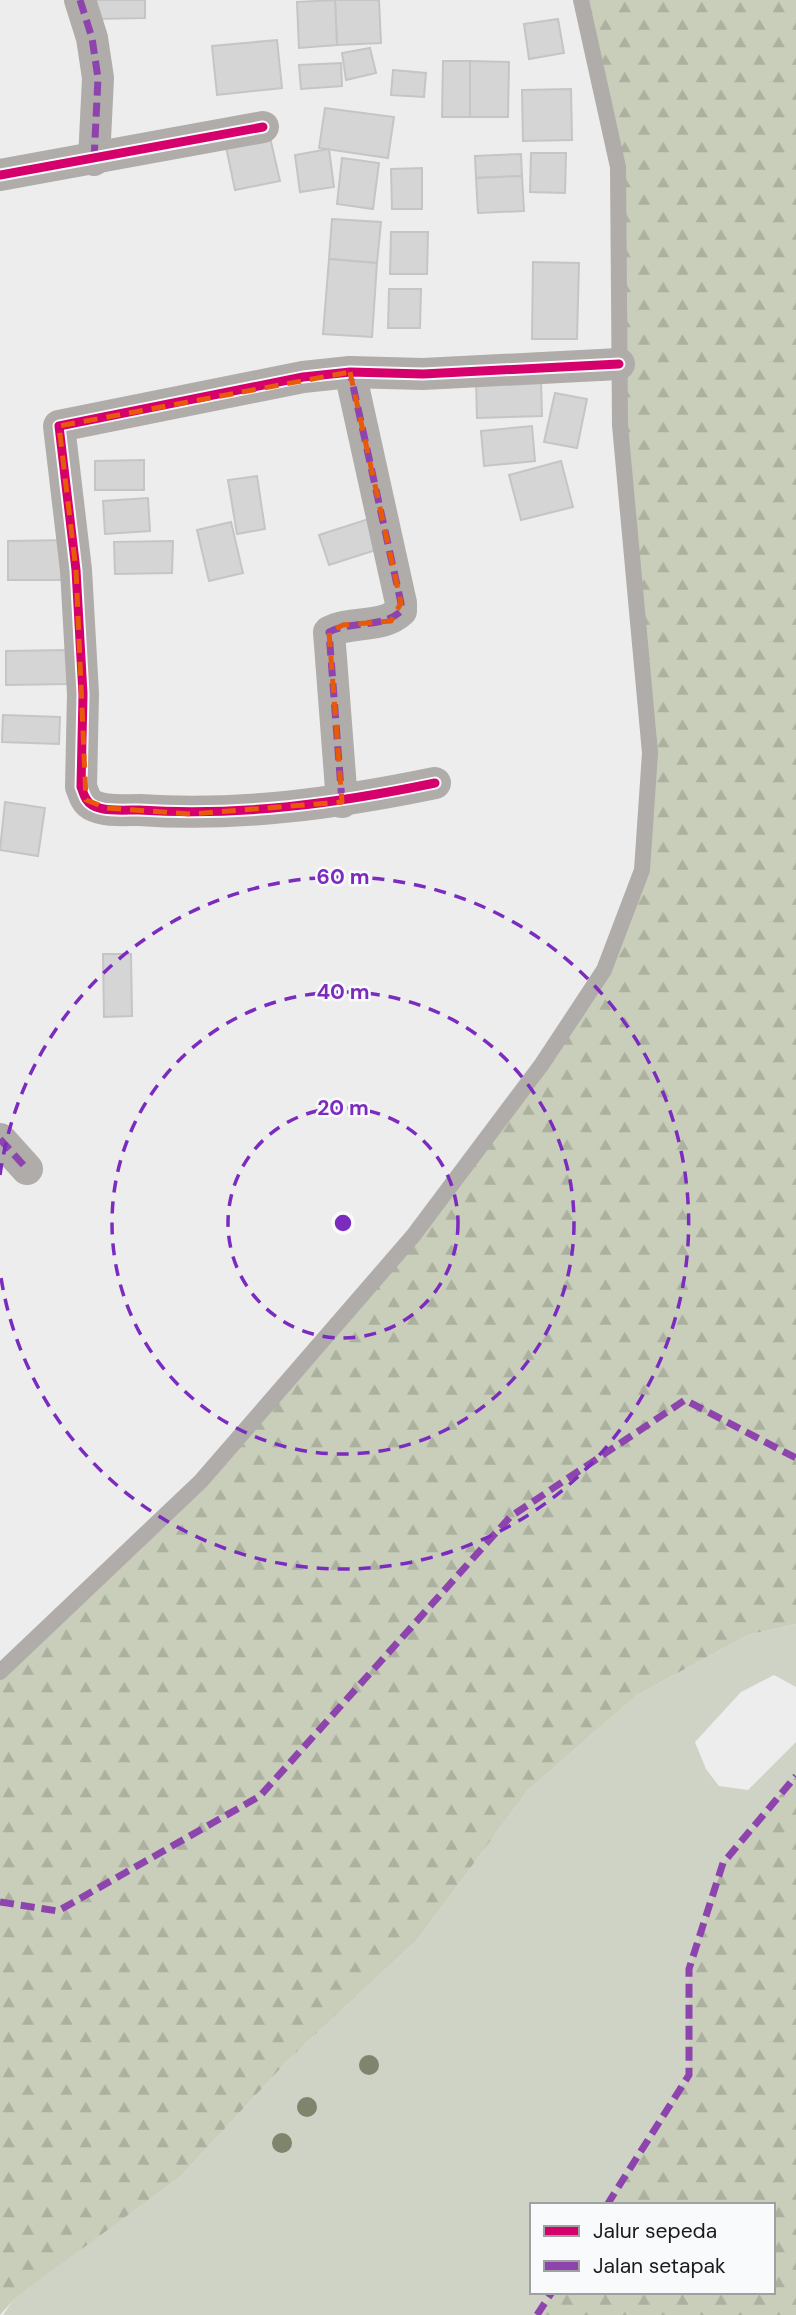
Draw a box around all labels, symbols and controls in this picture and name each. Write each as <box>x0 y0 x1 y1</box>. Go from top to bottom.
text: 60 m <box>317 863 369 891</box>
text: 40 m <box>316 978 370 1006</box>
text: 20 m <box>317 1094 369 1122</box>
centre of rings <box>331 1211 355 1235</box>
legend <box>530 2203 775 2294</box>
text: Jalur sepeda <box>593 2217 717 2245</box>
text: Jalan setapak <box>593 2252 726 2280</box>

